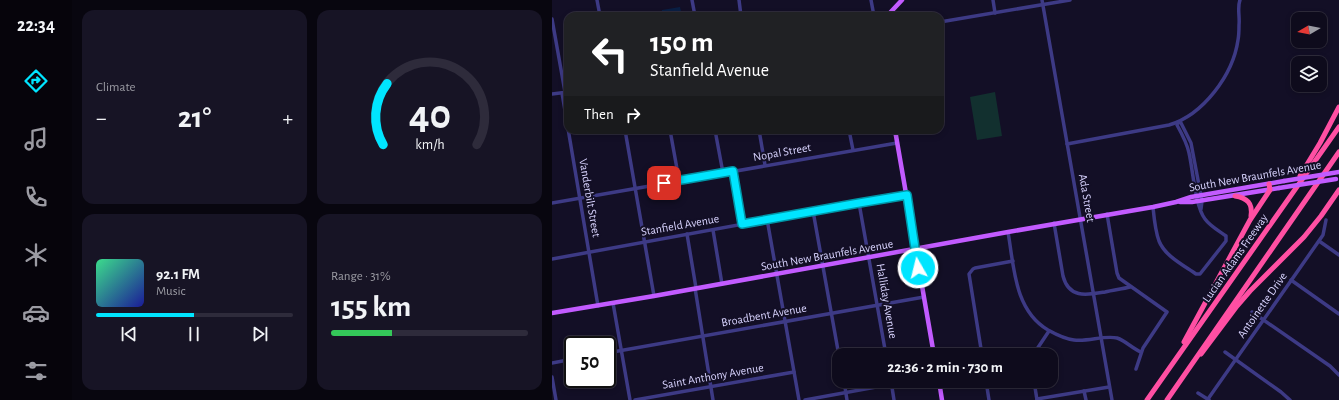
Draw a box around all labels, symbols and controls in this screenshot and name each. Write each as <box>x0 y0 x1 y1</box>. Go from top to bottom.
north arrow <box>1291 12 1327 48</box>
map controls <box>1291 12 1327 92</box>
text: 22:34 <box>17 17 55 35</box>
icon: left <box>584 28 636 80</box>
text: 150 m <box>650 29 714 57</box>
button: layers <box>1291 56 1327 92</box>
text: Stanfield Avenue <box>650 62 769 80</box>
icon: directions <box>22 67 50 95</box>
text: Climate <box>96 81 135 94</box>
text: 40 <box>408 95 451 136</box>
text: 21° <box>178 103 211 133</box>
icon: right <box>622 104 644 126</box>
text: − <box>96 107 107 129</box>
text: + <box>282 107 293 129</box>
text: Then <box>584 107 614 122</box>
icon: music <box>22 125 50 153</box>
text: km/h <box>415 138 444 152</box>
street label: Nopal Street <box>752 141 812 163</box>
street label: Vanderbilt Street <box>577 158 603 238</box>
street label: South New Braunfels Avenue <box>1188 158 1322 194</box>
pin <box>647 166 681 200</box>
icon: arrive <box>653 172 675 194</box>
street label: Ada Street <box>1077 173 1097 223</box>
icon: phone <box>22 183 50 211</box>
street label: Stanfield Avenue <box>640 212 720 238</box>
street label: Lucian Adams Freeway <box>1200 212 1271 305</box>
street label: South New Braunfels Avenue <box>760 237 894 273</box>
icon: climate <box>22 241 50 269</box>
position arrow <box>897 247 939 289</box>
street label: Halliday Avenue <box>874 263 900 340</box>
text: 92.1 FM <box>156 267 200 282</box>
text: Range · 31% <box>331 270 391 283</box>
street label: Antoinette Drive <box>1235 270 1289 340</box>
text: Music <box>156 285 186 298</box>
text: 155 km <box>331 292 411 322</box>
icon: car <box>22 299 50 327</box>
street label: Broadbent Avenue <box>720 302 808 328</box>
icon: previous <box>118 323 140 345</box>
icon: pause <box>183 323 205 345</box>
icon: next <box>249 323 271 345</box>
speed limit sign: 50 <box>564 336 616 388</box>
icon: filters <box>22 357 50 385</box>
text: 22:36 · 2 min · 730 m <box>887 360 1003 375</box>
street label: Saint Anthony Avenue <box>661 361 765 392</box>

